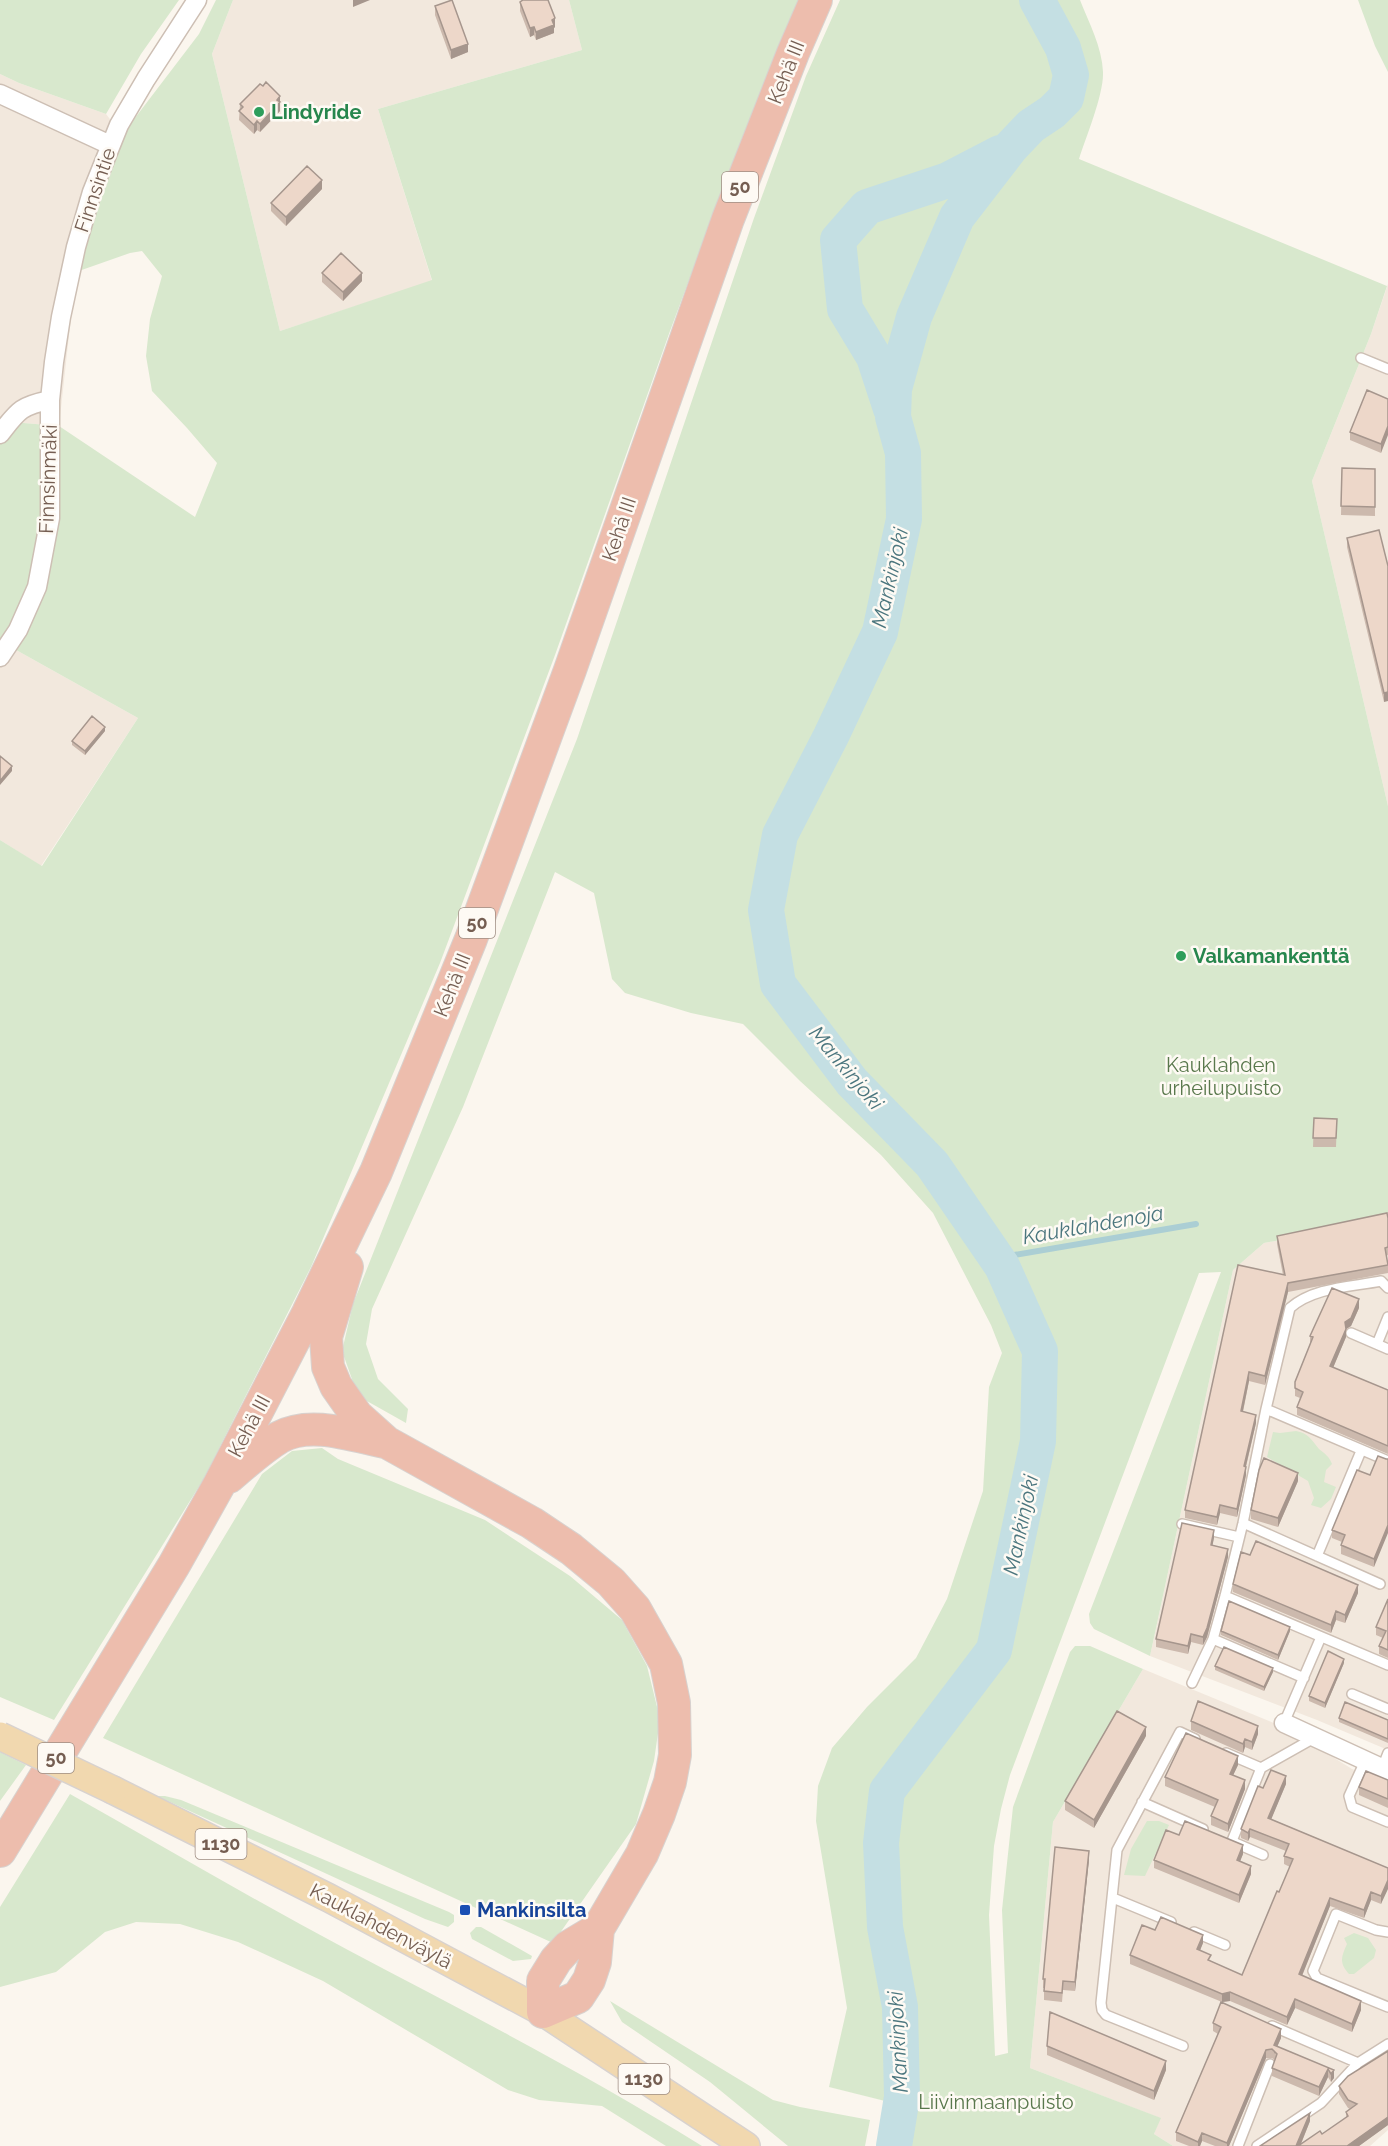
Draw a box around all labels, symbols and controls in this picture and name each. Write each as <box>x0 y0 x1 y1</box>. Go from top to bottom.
street label: Kehä III <box>762 37 810 107</box>
place label: Lindyride <box>271 100 361 124</box>
marker: Lindyride <box>252 105 266 119</box>
street label: Finnsintie <box>69 144 121 235</box>
road number: 50 <box>722 172 758 202</box>
street label: Finnsinmäki <box>34 424 62 534</box>
street label: Kehä III <box>597 494 641 564</box>
water label: Mankinjoki <box>866 525 913 630</box>
road number: 50 <box>459 908 495 938</box>
place label: Valkamankenttä <box>1193 944 1349 968</box>
marker: Valkamankenttä <box>1174 949 1188 963</box>
street label: Kehä III <box>428 950 476 1020</box>
water label: Mankinjoki <box>804 1021 889 1115</box>
park label: Kauklahden urheilupuisto <box>1161 1053 1281 1100</box>
water label: Kauklahdenoja <box>1021 1200 1165 1249</box>
street label: Kehä III <box>223 1391 275 1461</box>
water label: Mankinjoki <box>998 1472 1043 1577</box>
road number: 50 <box>38 1743 74 1773</box>
road number: 1130 <box>196 1829 246 1859</box>
street label: Kauklahdenväylä <box>306 1878 456 1974</box>
place label: Mankinsilta <box>477 1898 586 1922</box>
marker: Mankinsilta <box>458 1903 472 1917</box>
water label: Mankinjoki <box>882 1990 913 2093</box>
road number: 1130 <box>618 2064 670 2094</box>
park label: Liivinmaanpuisto <box>918 2090 1074 2114</box>

